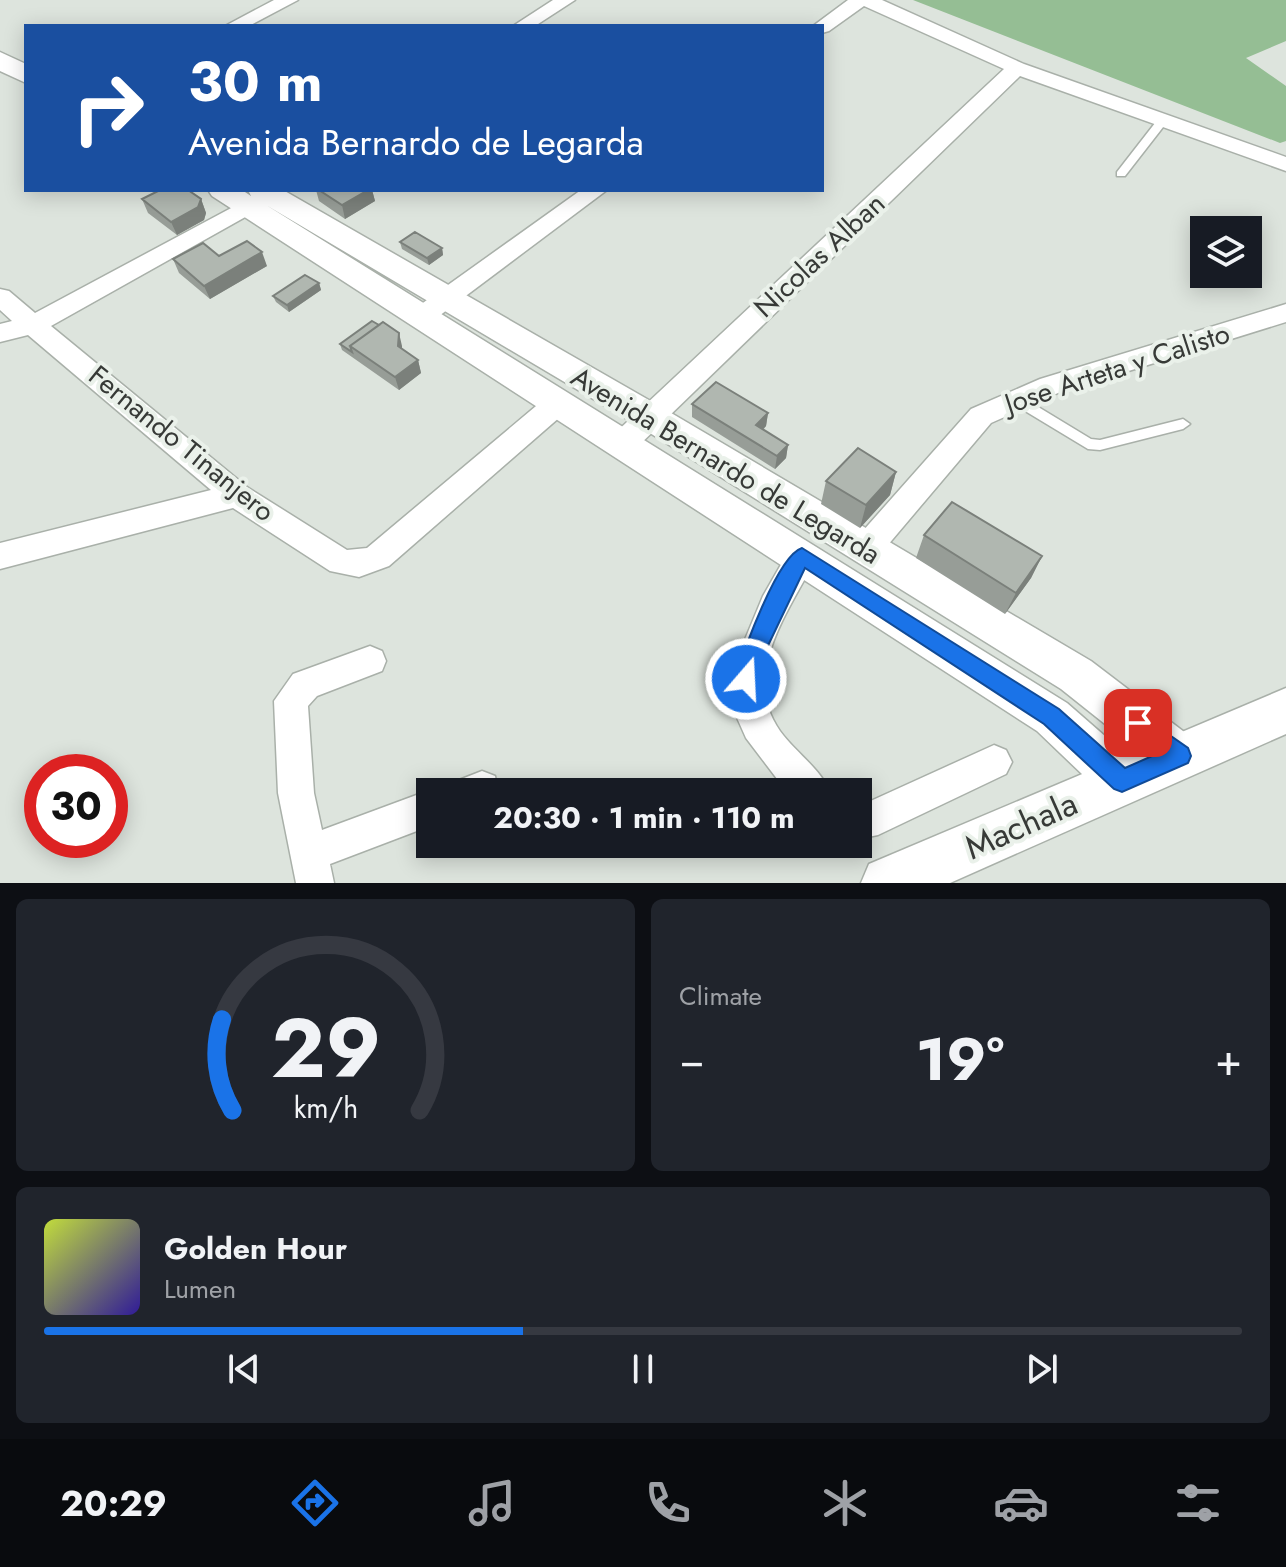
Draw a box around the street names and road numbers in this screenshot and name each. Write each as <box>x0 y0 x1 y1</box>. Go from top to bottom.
street label: Nicolas Alban <box>745 184 894 327</box>
street label: Jose Arteta y Calisto <box>996 313 1235 425</box>
street label: Fernando Tinanjero <box>80 355 283 531</box>
street label: Avenida Bernardo de Legarda <box>563 357 888 574</box>
street label: Machala <box>957 779 1085 872</box>

